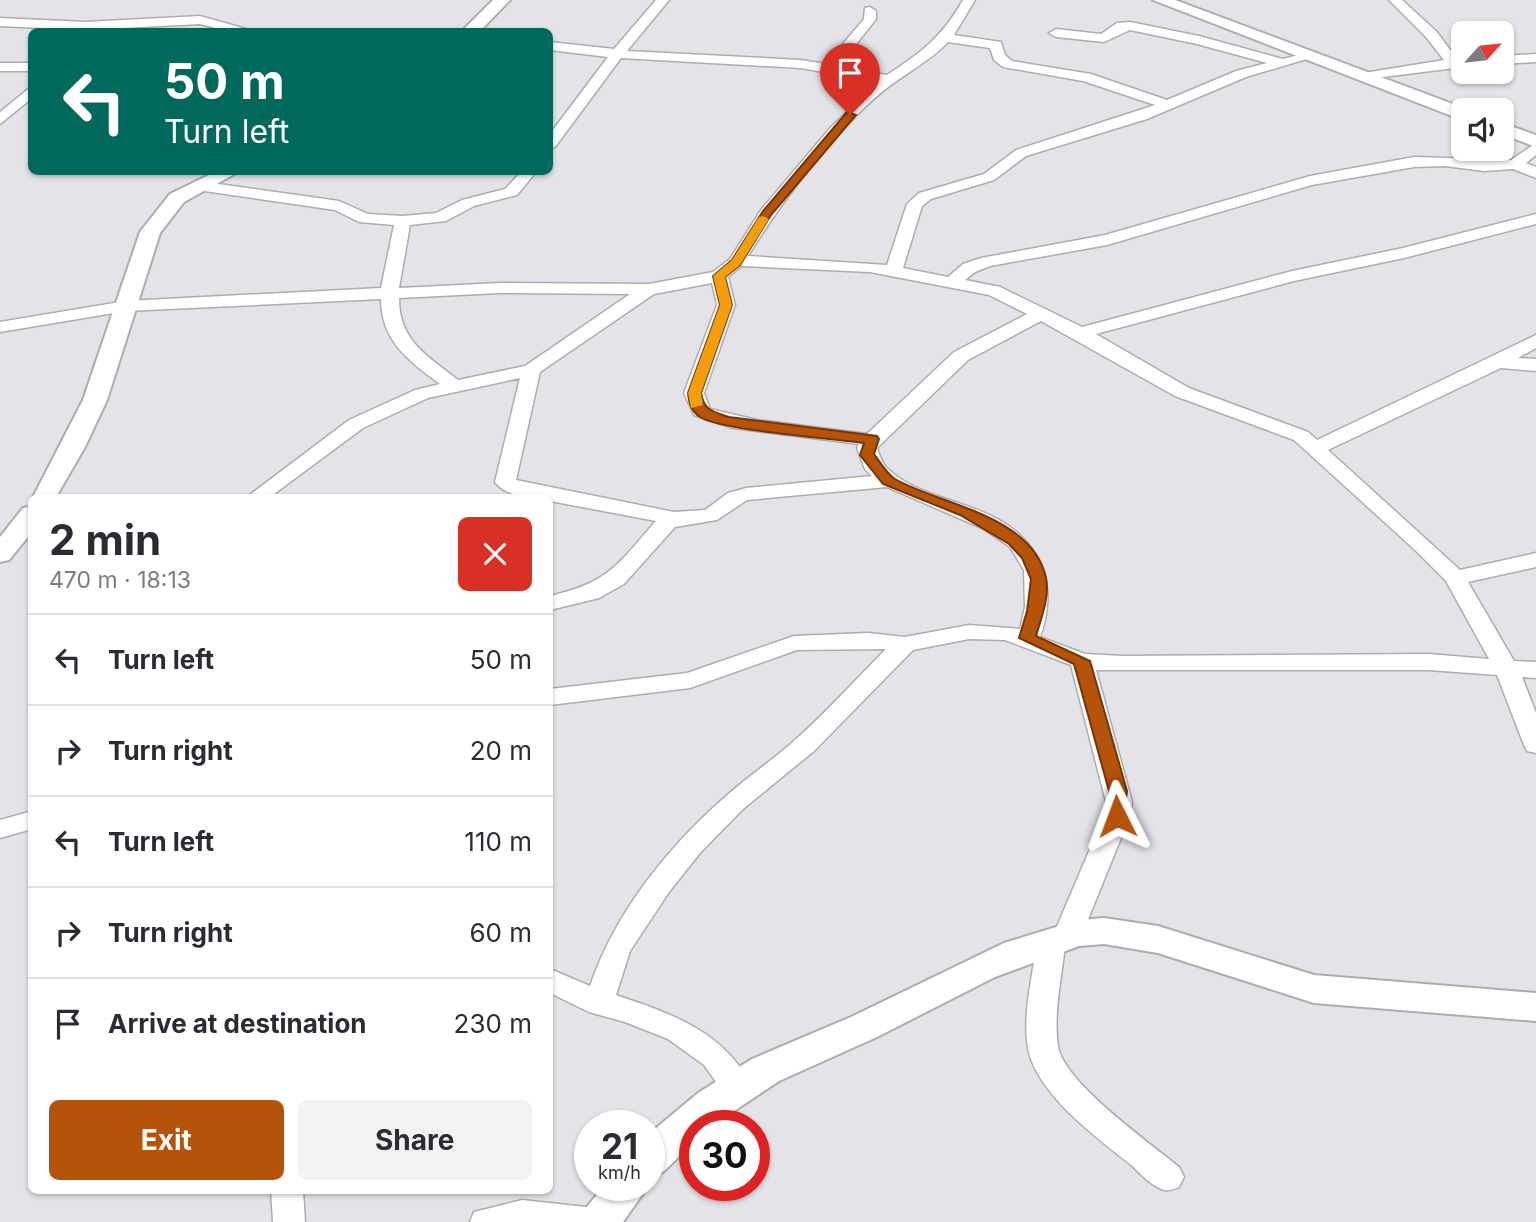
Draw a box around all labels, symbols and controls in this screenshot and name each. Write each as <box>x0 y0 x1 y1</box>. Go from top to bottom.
north arrow <box>1451 21 1514 84</box>
map controls <box>1451 21 1514 161</box>
pin <box>820 43 880 115</box>
text: 50 m <box>164 52 285 111</box>
icon: arrive <box>831 54 869 92</box>
icon: left <box>49 56 140 147</box>
button: sound <box>1451 98 1514 161</box>
text: Turn left <box>164 112 289 151</box>
text: 2 min <box>49 514 161 565</box>
button: close <box>458 517 532 591</box>
text: 470 m · 18:13 <box>49 566 191 594</box>
icon: left <box>49 641 87 679</box>
text: Turn left <box>108 644 214 675</box>
text: 50 m <box>470 644 532 675</box>
icon: right <box>49 732 87 770</box>
text: Turn right <box>108 735 233 766</box>
text: 20 m <box>470 735 532 766</box>
position arrow <box>1080 779 1154 853</box>
icon: left <box>49 823 87 861</box>
text: Turn left <box>108 826 214 857</box>
text: 110 m <box>464 826 532 857</box>
icon: right <box>49 914 87 952</box>
text: Turn right <box>108 917 233 948</box>
text: 60 m <box>469 917 532 948</box>
icon: arrive <box>49 1005 87 1043</box>
text: Arrive at destination <box>108 1008 367 1039</box>
text: 230 m <box>454 1008 532 1039</box>
button: Exit <box>49 1100 284 1180</box>
button: Share <box>298 1100 532 1180</box>
speed limit sign: 30 <box>679 1110 770 1201</box>
text: 21 <box>601 1125 638 1167</box>
text: km/h <box>598 1162 641 1183</box>

